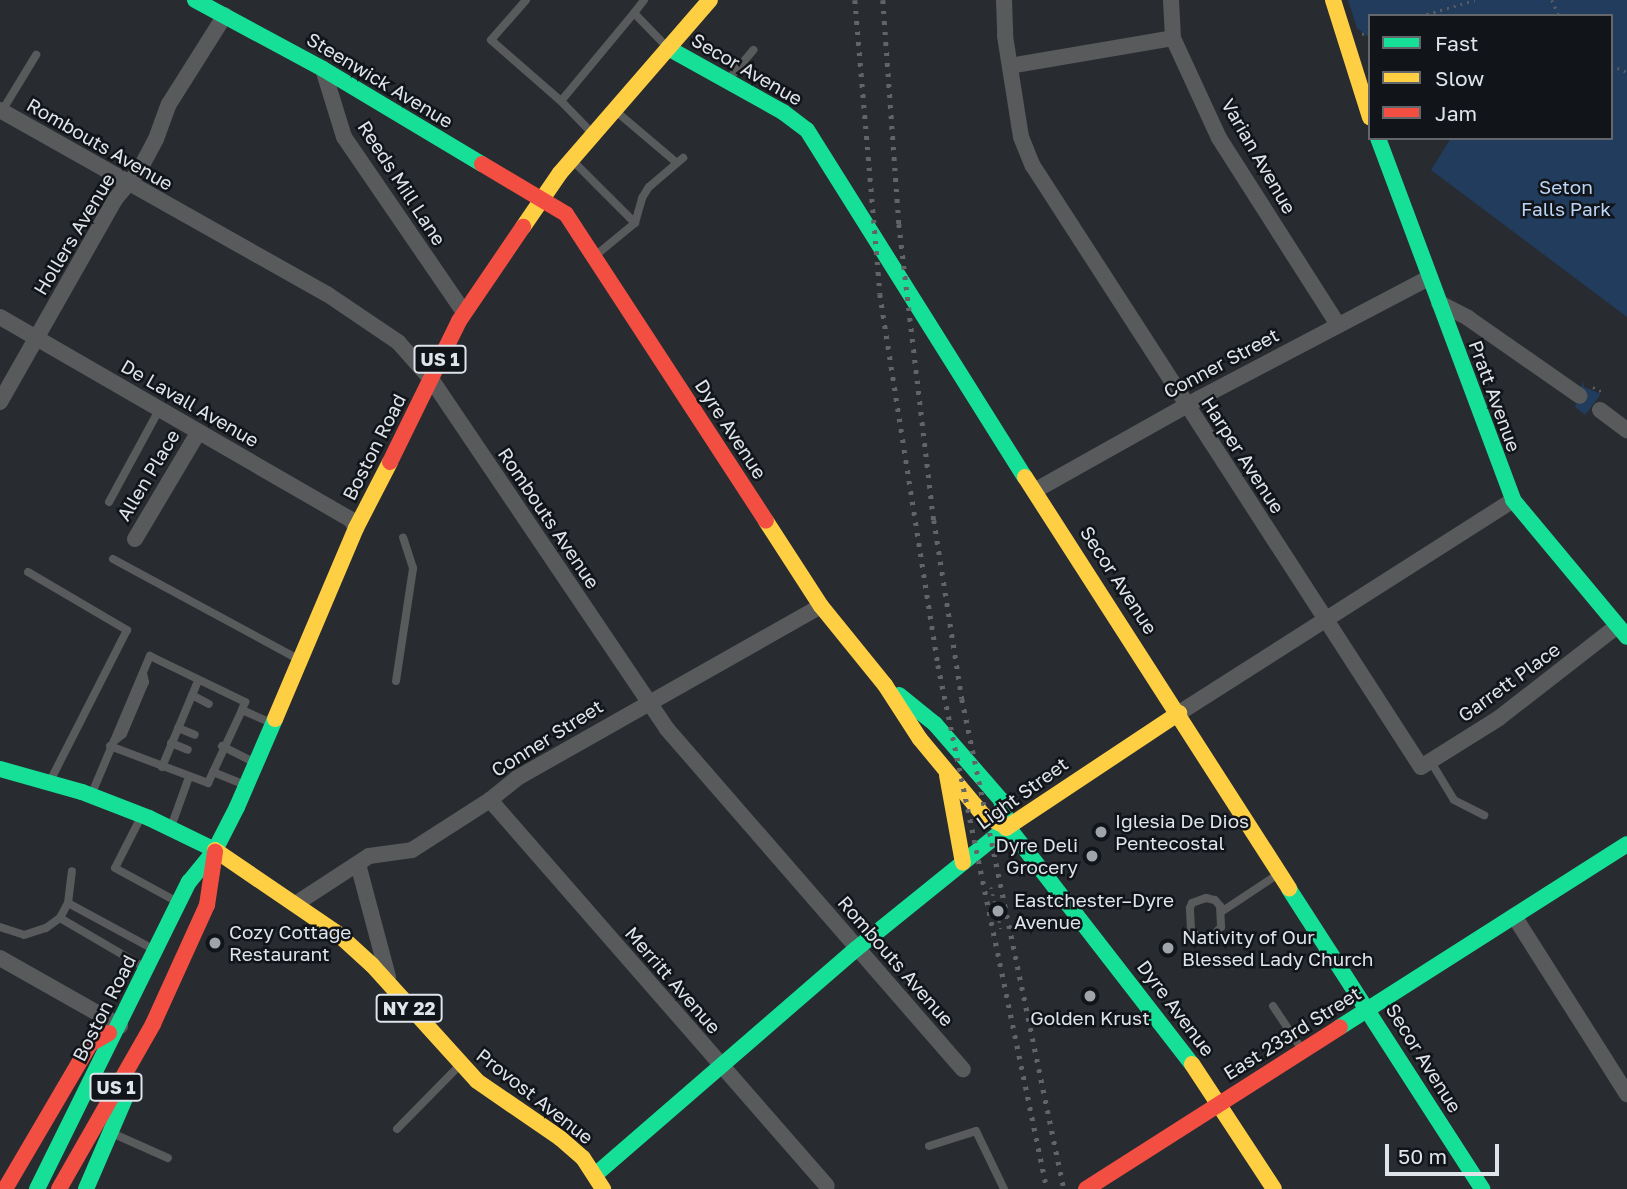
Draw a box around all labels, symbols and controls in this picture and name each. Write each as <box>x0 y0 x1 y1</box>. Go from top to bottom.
legend <box>1368 14 1613 140</box>
street label: Steenwick Avenue <box>303 27 457 133</box>
street label: Secor Avenue <box>688 28 806 110</box>
text: Fast <box>1435 30 1478 56</box>
text: Slow <box>1435 65 1484 91</box>
street label: Rombouts Avenue <box>23 93 177 195</box>
street label: Varian Avenue <box>1217 94 1301 218</box>
text: Jam <box>1435 100 1477 126</box>
street label: Reeds Mill Lane <box>353 116 451 250</box>
street label: Hollers Avenue <box>29 169 119 299</box>
park label: Seton Falls Park <box>1521 176 1611 220</box>
street label: Conner Street <box>1160 323 1282 403</box>
street label: Pratt Avenue <box>1464 337 1526 455</box>
road number: US 1 <box>412 344 468 374</box>
street label: De Lavall Avenue <box>117 354 263 452</box>
street label: Dyre Avenue <box>690 375 772 483</box>
street label: Boston Road <box>337 390 411 504</box>
street label: Harper Avenue <box>1197 392 1289 518</box>
street label: Allen Place <box>112 425 184 525</box>
street label: Rombouts Avenue <box>493 443 605 593</box>
street label: Secor Avenue <box>1076 522 1162 638</box>
street label: Garrett Place <box>1454 637 1564 727</box>
street label: Conner Street <box>487 695 607 781</box>
street label: Light Street <box>972 752 1072 834</box>
place label: Iglesia De Dios Pentecostal <box>1115 810 1249 854</box>
marker: Iglesia De Dios Pentecostal <box>1093 824 1109 840</box>
place label: Dyre Deli Grocery <box>996 834 1078 878</box>
marker: Dyre Deli Grocery <box>1084 848 1100 864</box>
place label: Eastchester–Dyre Avenue <box>1014 889 1174 933</box>
street label: Rombouts Avenue <box>833 891 959 1031</box>
marker: Eastchester–Dyre Avenue <box>988 901 1008 921</box>
place label: Cozy Cottage Restaurant <box>229 921 351 965</box>
street label: Merritt Avenue <box>620 922 726 1038</box>
place label: Nativity of Our Blessed Lady Church <box>1182 926 1373 970</box>
marker: Cozy Cottage Restaurant <box>207 935 223 951</box>
marker: Nativity of Our Blessed Lady Church <box>1160 940 1176 956</box>
street label: Boston Road <box>67 951 141 1065</box>
street label: Dyre Avenue <box>1133 956 1219 1060</box>
street label: East 233rd Street <box>1219 982 1365 1084</box>
marker: Golden Krust <box>1082 988 1098 1004</box>
road number: NY 22 <box>374 993 444 1023</box>
street label: Secor Avenue <box>1381 999 1467 1117</box>
place label: Golden Krust <box>1030 1007 1150 1029</box>
street label: Provost Avenue <box>472 1043 598 1149</box>
road number: US 1 <box>88 1072 144 1102</box>
scale bar <box>1389 1130 1503 1174</box>
text: 50 m <box>1398 1143 1447 1169</box>

